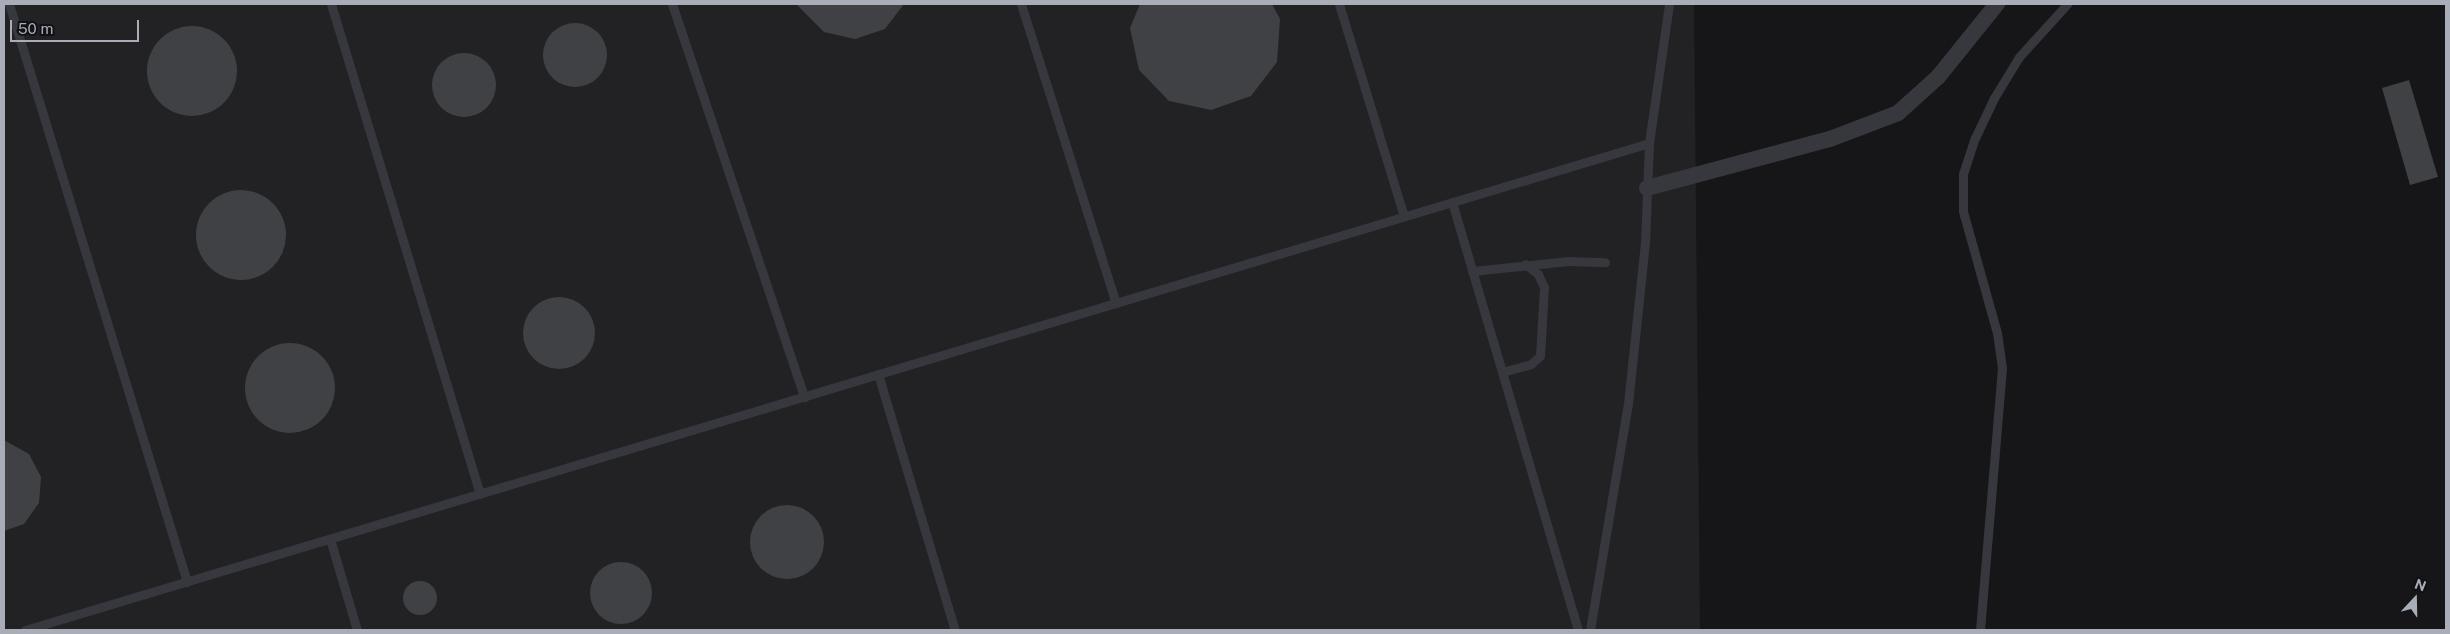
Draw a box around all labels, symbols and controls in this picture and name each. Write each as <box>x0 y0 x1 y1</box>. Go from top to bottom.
scale bar <box>12 10 141 42</box>
text: 50 m <box>18 20 53 37</box>
north arrow <box>2390 574 2440 624</box>
text: N <box>2412 576 2428 594</box>

